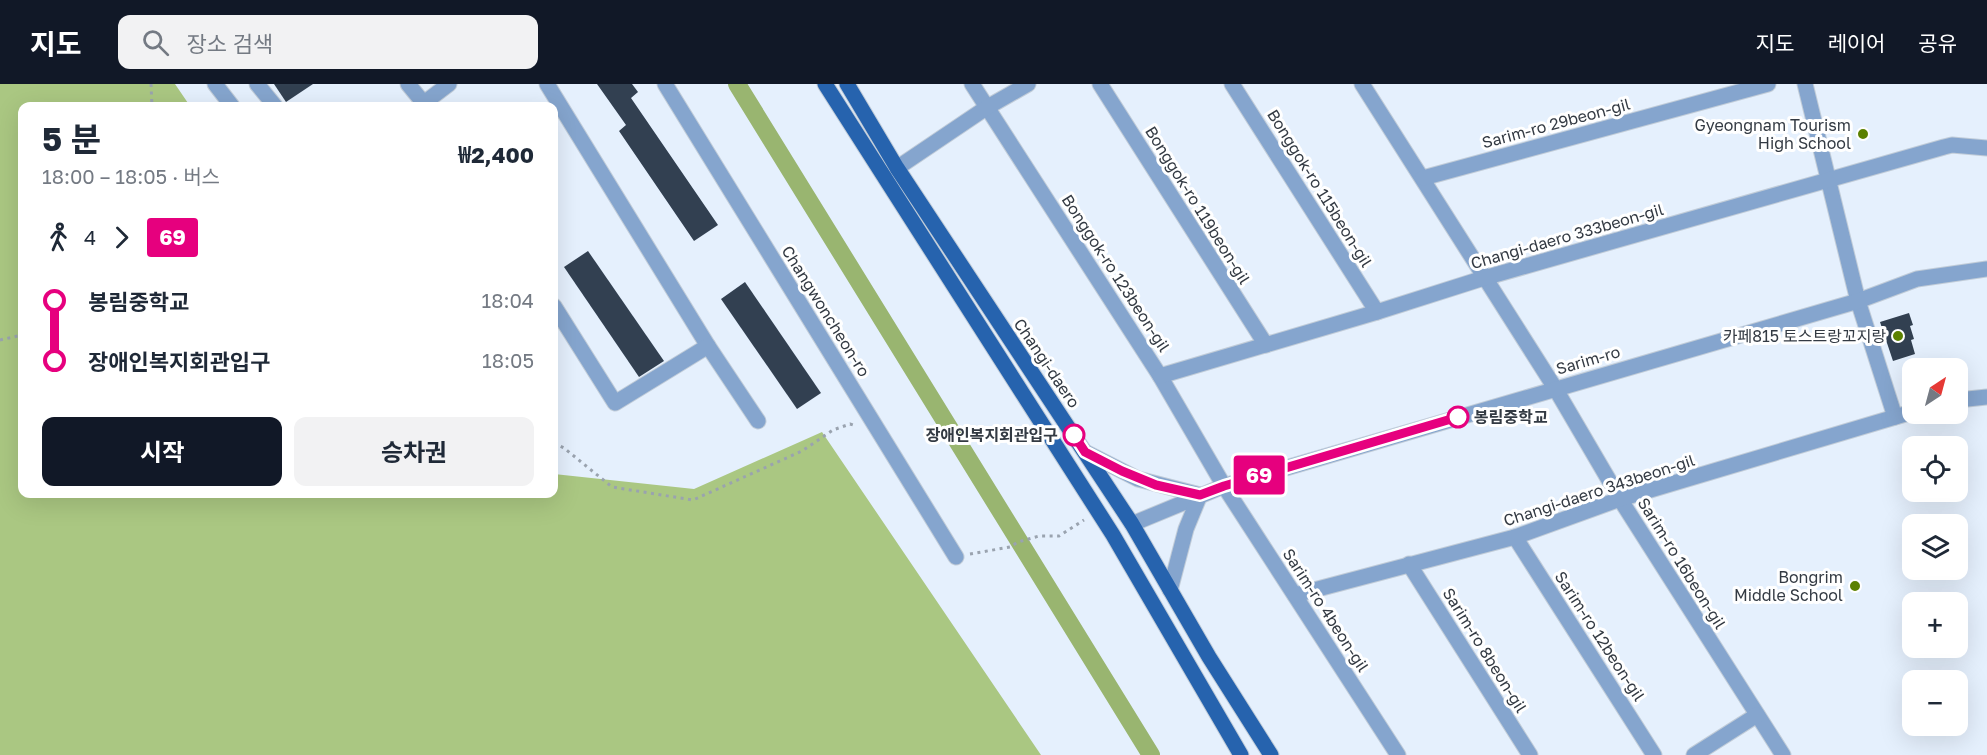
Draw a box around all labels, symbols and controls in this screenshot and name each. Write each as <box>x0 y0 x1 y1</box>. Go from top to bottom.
search box <box>118 15 538 69</box>
icon: search <box>139 26 172 59</box>
text: 지도 <box>30 27 82 60</box>
text: 장소 검색 <box>187 30 273 57</box>
text: 지도 <box>1756 30 1794 56</box>
text: 레이어 <box>1827 30 1885 56</box>
text: 공유 <box>1918 30 1957 56</box>
street label: Sarim-ro 29beon-gil <box>1480 94 1632 152</box>
street label: Bonggok-ro 115beon-gil <box>1263 105 1377 271</box>
place label: Gyeongnam Tourism High School <box>1695 115 1851 153</box>
text: 5 분 <box>42 119 101 158</box>
street label: Bonggok-ro 119beon-gil <box>1141 122 1255 288</box>
marker: Gyeongnam Tourism High School <box>1856 127 1870 141</box>
text: ₩2,400 <box>458 141 534 168</box>
text: 18:00 – 18:05 · 버스 <box>42 164 220 188</box>
street label: Bonggok-ro 123beon-gil <box>1058 190 1174 356</box>
street label: Changi-daero 333beon-gil <box>1468 199 1666 273</box>
icon: walk <box>42 221 75 254</box>
icon: forward <box>105 221 138 254</box>
text: 69 <box>159 224 186 250</box>
text: 4 <box>84 225 96 249</box>
street label: Changwoncheon-ro <box>778 242 874 380</box>
text: 봉림중학교 <box>88 288 189 315</box>
text: 18:04 <box>482 288 534 312</box>
street label: Changi-daero <box>1010 314 1084 412</box>
place label: 카페815 토스트랑꼬지랑 <box>1723 326 1886 346</box>
marker: 카페815 토스트랑꼬지랑 <box>1891 329 1905 343</box>
street label: Sarim-ro <box>1554 341 1622 379</box>
text: 장애인복지회관입구 <box>88 348 270 375</box>
text: 18:05 <box>482 348 534 372</box>
north arrow <box>1902 358 1968 424</box>
map controls <box>1902 358 1968 736</box>
marker: 봉림중학교 <box>1447 406 1469 428</box>
place label: 봉림중학교 <box>1474 407 1548 427</box>
button: 시작 <box>42 417 282 486</box>
button: 승차권 <box>294 417 534 486</box>
marker: 장애인복지회관입구 <box>1063 424 1085 446</box>
place label: 장애인복지회관입구 <box>926 425 1058 445</box>
button: locate <box>1902 436 1968 502</box>
street label: Changi-daero 343beon-gil <box>1501 450 1697 530</box>
line badge: 69 <box>1232 456 1286 494</box>
text: 69 <box>1246 462 1272 488</box>
street label: Sarim-ro 16beon-gil <box>1633 494 1731 632</box>
button: layers <box>1902 514 1968 580</box>
street label: Sarim-ro 4beon-gil <box>1279 544 1373 676</box>
street label: Sarim-ro 12beon-gil <box>1551 567 1649 705</box>
place label: Bongrim Middle School <box>1734 567 1843 605</box>
marker: Bongrim Middle School <box>1848 579 1862 593</box>
street label: Sarim-ro 8beon-gil <box>1439 584 1531 716</box>
button: + <box>1902 592 1968 658</box>
button: − <box>1902 670 1968 736</box>

